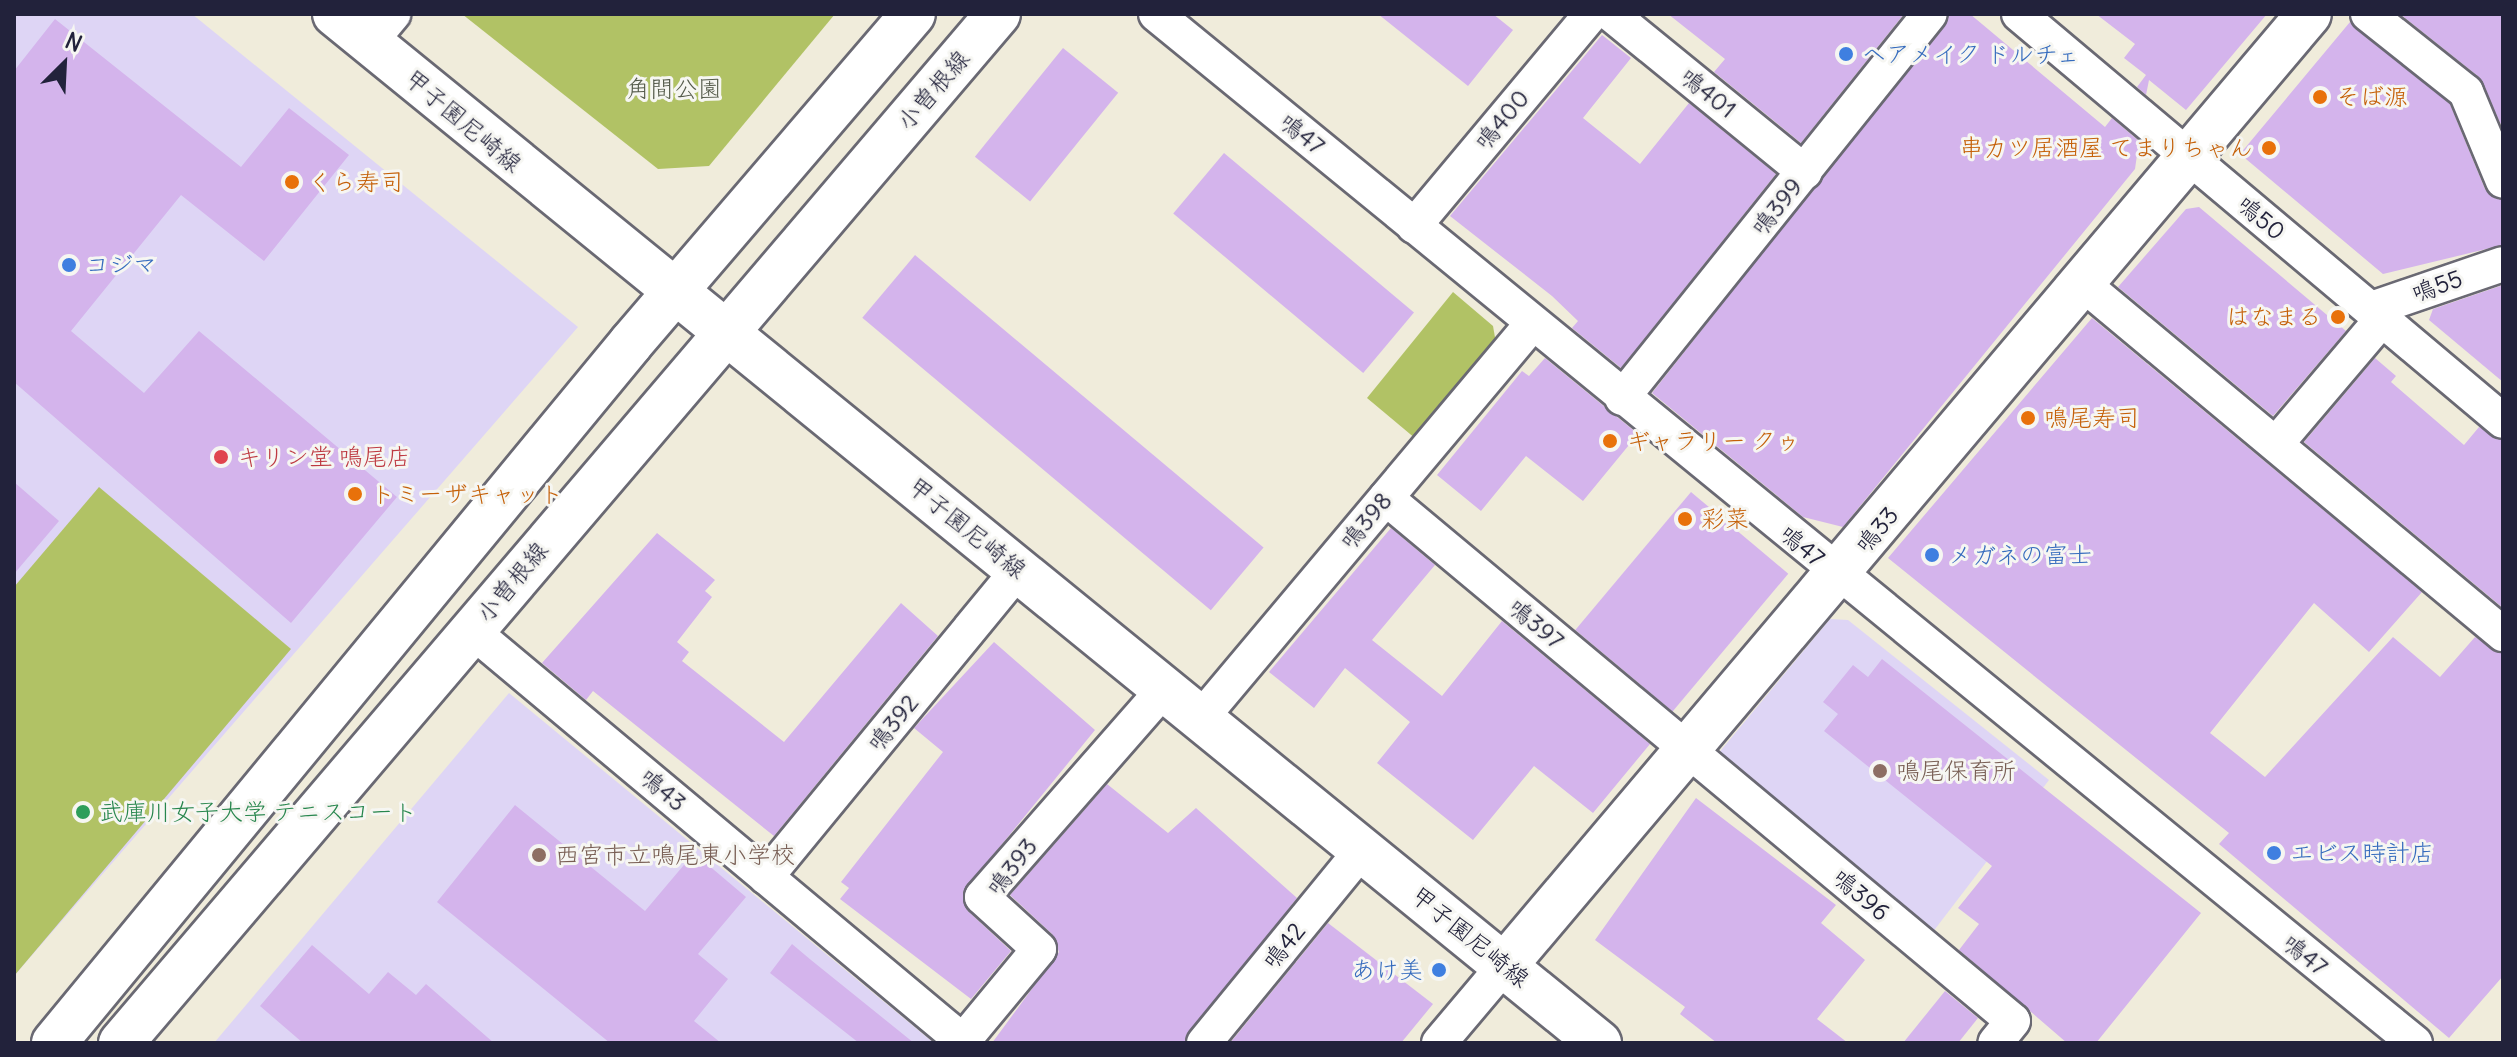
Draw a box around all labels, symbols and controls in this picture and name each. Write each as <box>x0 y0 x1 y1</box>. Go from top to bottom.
north arrow <box>24 24 104 104</box>
text: N <box>61 26 86 58</box>
place label: ヘアメイク ドルチェ <box>1862 40 2084 68</box>
street label: 小曽根線 <box>891 44 975 136</box>
marker: ヘアメイク ドルチェ <box>1837 45 1855 63</box>
street label: 鳴401 <box>1674 62 1742 124</box>
street label: 甲子園尼崎線 <box>399 64 527 178</box>
park label: 角間公園 <box>626 75 722 103</box>
place label: そば源 <box>2336 83 2408 111</box>
street label: 鳴400 <box>1469 84 1535 156</box>
marker: そば源 <box>2311 88 2329 106</box>
street label: 鳴47 <box>1274 107 1330 161</box>
place label: 串カツ居酒屋 てまりちゃん <box>1959 134 2253 162</box>
marker: 串カツ居酒屋 てまりちゃん <box>2260 139 2278 157</box>
place label: くら寿司 <box>308 168 404 196</box>
marker: くら寿司 <box>283 173 301 191</box>
street label: 鳴399 <box>1745 173 1809 241</box>
street label: 鳴50 <box>2231 190 2291 246</box>
place label: コジマ <box>85 251 157 279</box>
marker: コジマ <box>60 256 78 274</box>
street label: 鳴55 <box>2408 264 2466 308</box>
place label: はなまる <box>2226 303 2322 331</box>
marker: はなまる <box>2329 308 2347 326</box>
place label: 鳴尾寿司 <box>2044 404 2140 432</box>
marker: 鳴尾寿司 <box>2019 409 2037 427</box>
place label: ギャラリー クゥ <box>1626 427 1800 455</box>
marker: ギャラリー クゥ <box>1601 432 1619 450</box>
place label: キリン堂 鳴尾店 <box>237 443 411 471</box>
marker: キリン堂 鳴尾店 <box>212 448 230 466</box>
street label: 甲子園尼崎線 <box>902 471 1032 585</box>
place label: トミーザキャット <box>371 480 563 508</box>
marker: トミーザキャット <box>346 485 364 503</box>
street label: 鳴398 <box>1334 487 1398 555</box>
street label: 鳴33 <box>1849 501 1905 559</box>
place label: 彩菜 <box>1701 505 1749 533</box>
marker: 彩菜 <box>1676 510 1694 528</box>
street label: 鳴47 <box>1774 519 1830 573</box>
street label: 小曽根線 <box>470 536 554 628</box>
place label: メガネの富士 <box>1948 541 2092 569</box>
marker: メガネの富士 <box>1923 546 1941 564</box>
street label: 鳴397 <box>1503 593 1569 655</box>
street label: 鳴392 <box>861 689 925 757</box>
place label: 鳴尾保育所 <box>1896 757 2016 785</box>
street label: 鳴43 <box>634 762 692 818</box>
marker: 鳴尾保育所 <box>1871 762 1889 780</box>
place label: 武庫川女子大学 テニスコート <box>99 798 417 826</box>
marker: 武庫川女子大学 テニスコート <box>74 803 92 821</box>
street label: 鳴393 <box>981 832 1043 902</box>
place label: エビス時計店 <box>2290 839 2434 867</box>
place label: 西宮市立鳴尾東小学校 <box>555 841 795 869</box>
marker: エビス時計店 <box>2265 844 2283 862</box>
marker: 西宮市立鳴尾東小学校 <box>530 846 548 864</box>
street label: 鳴396 <box>1827 863 1895 927</box>
street label: 甲子園尼崎線 <box>1405 880 1535 994</box>
street label: 鳴42 <box>1257 917 1311 975</box>
street label: 鳴47 <box>2277 928 2333 982</box>
place label: あけ美 <box>1351 956 1423 984</box>
marker: あけ美 <box>1430 961 1448 979</box>

